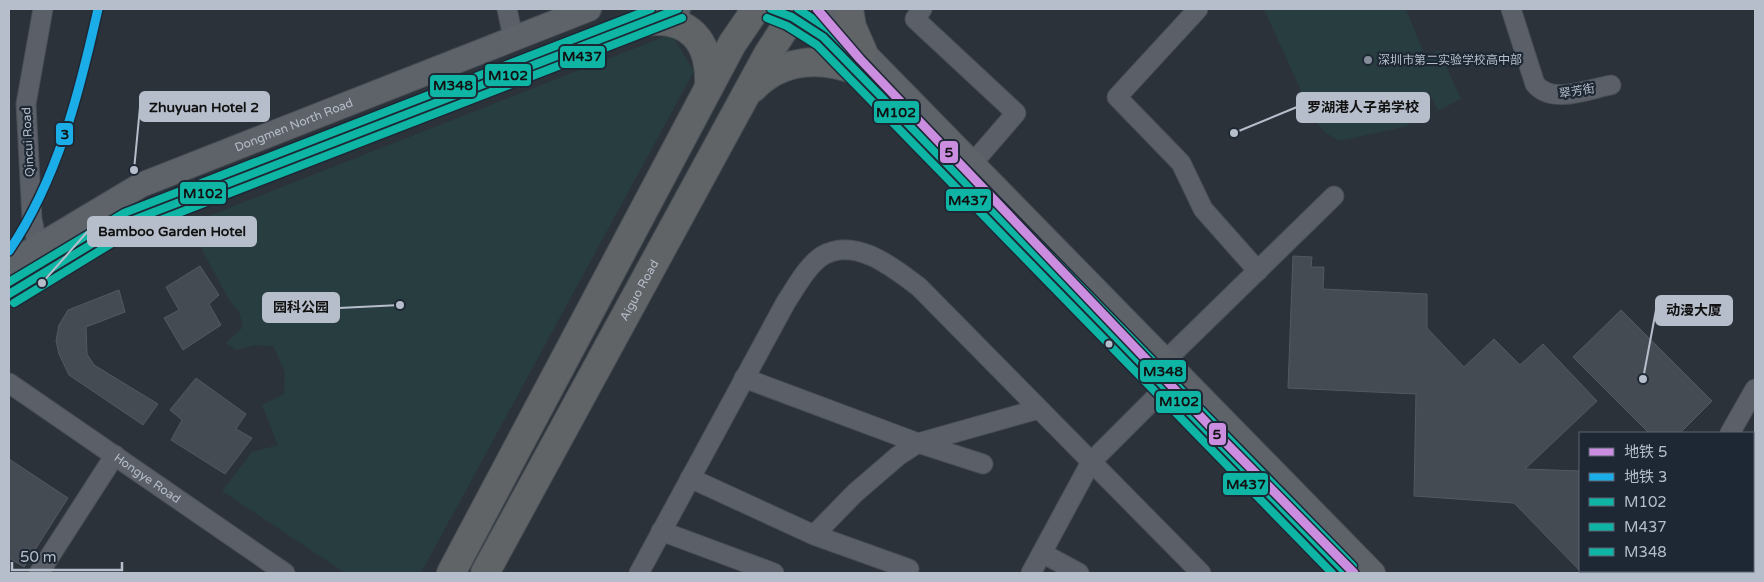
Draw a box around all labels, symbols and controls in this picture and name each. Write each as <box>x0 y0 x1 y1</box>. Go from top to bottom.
line badge: M437 <box>559 45 606 69</box>
text: M437 <box>562 48 602 65</box>
place label: 深圳市第二实验学校高中部 <box>1378 53 1522 67</box>
marker: 深圳市第二实验学校高中部 <box>1362 54 1374 66</box>
line badge: M102 <box>484 63 532 87</box>
text: M102 <box>488 67 528 84</box>
line badge: M348 <box>429 74 477 98</box>
text: M348 <box>433 77 473 94</box>
street label: 翠芳街 <box>1558 81 1596 101</box>
callout: Zhuyuan Hotel 2 <box>140 92 269 121</box>
callout: 罗湖港人子弟学校 <box>1297 93 1429 122</box>
street label: Dongmen North Road <box>233 95 355 154</box>
text: Zhuyuan Hotel 2 <box>149 99 259 116</box>
text: 罗湖港人子弟学校 <box>1307 99 1419 116</box>
line badge: M102 <box>873 100 920 124</box>
text: M102 <box>876 104 916 121</box>
street label: Qincui Road <box>19 107 37 177</box>
line badge: 3 <box>55 122 74 146</box>
text: 3 <box>61 126 70 143</box>
line badge: 5 <box>939 140 959 164</box>
text: 5 <box>945 144 954 161</box>
line badge: M102 <box>179 181 227 205</box>
text: M102 <box>183 185 223 202</box>
line badge: M437 <box>945 188 992 212</box>
text: M437 <box>948 192 988 209</box>
callout: Bamboo Garden Hotel <box>88 217 256 246</box>
text: Bamboo Garden Hotel <box>98 223 246 240</box>
street label: Aiguo Road <box>617 257 661 323</box>
callout: 园科公园 <box>263 293 339 322</box>
callout: 动漫大厦 <box>1656 296 1732 325</box>
text: 园科公园 <box>273 299 329 316</box>
text: 动漫大厦 <box>1666 302 1722 319</box>
unlabelled marker <box>1104 339 1114 349</box>
line badge: M348 <box>1139 359 1187 383</box>
text: M348 <box>1143 363 1183 380</box>
line badge: M102 <box>1155 390 1202 414</box>
text: M102 <box>1159 393 1199 410</box>
line badge: 5 <box>1208 422 1227 446</box>
text: 5 <box>1213 426 1222 443</box>
legend <box>1579 432 1754 572</box>
text: 地铁 5 <box>1624 443 1667 461</box>
street label: Hongye Road <box>111 451 183 506</box>
text: 地铁 3 <box>1624 468 1667 486</box>
line badge: M437 <box>1222 472 1269 496</box>
text: M437 <box>1226 476 1266 493</box>
text: M102 <box>1624 493 1667 511</box>
text: M437 <box>1624 518 1667 536</box>
scale bar <box>12 540 122 572</box>
text: M348 <box>1624 543 1667 561</box>
text: 50 m <box>20 548 57 566</box>

